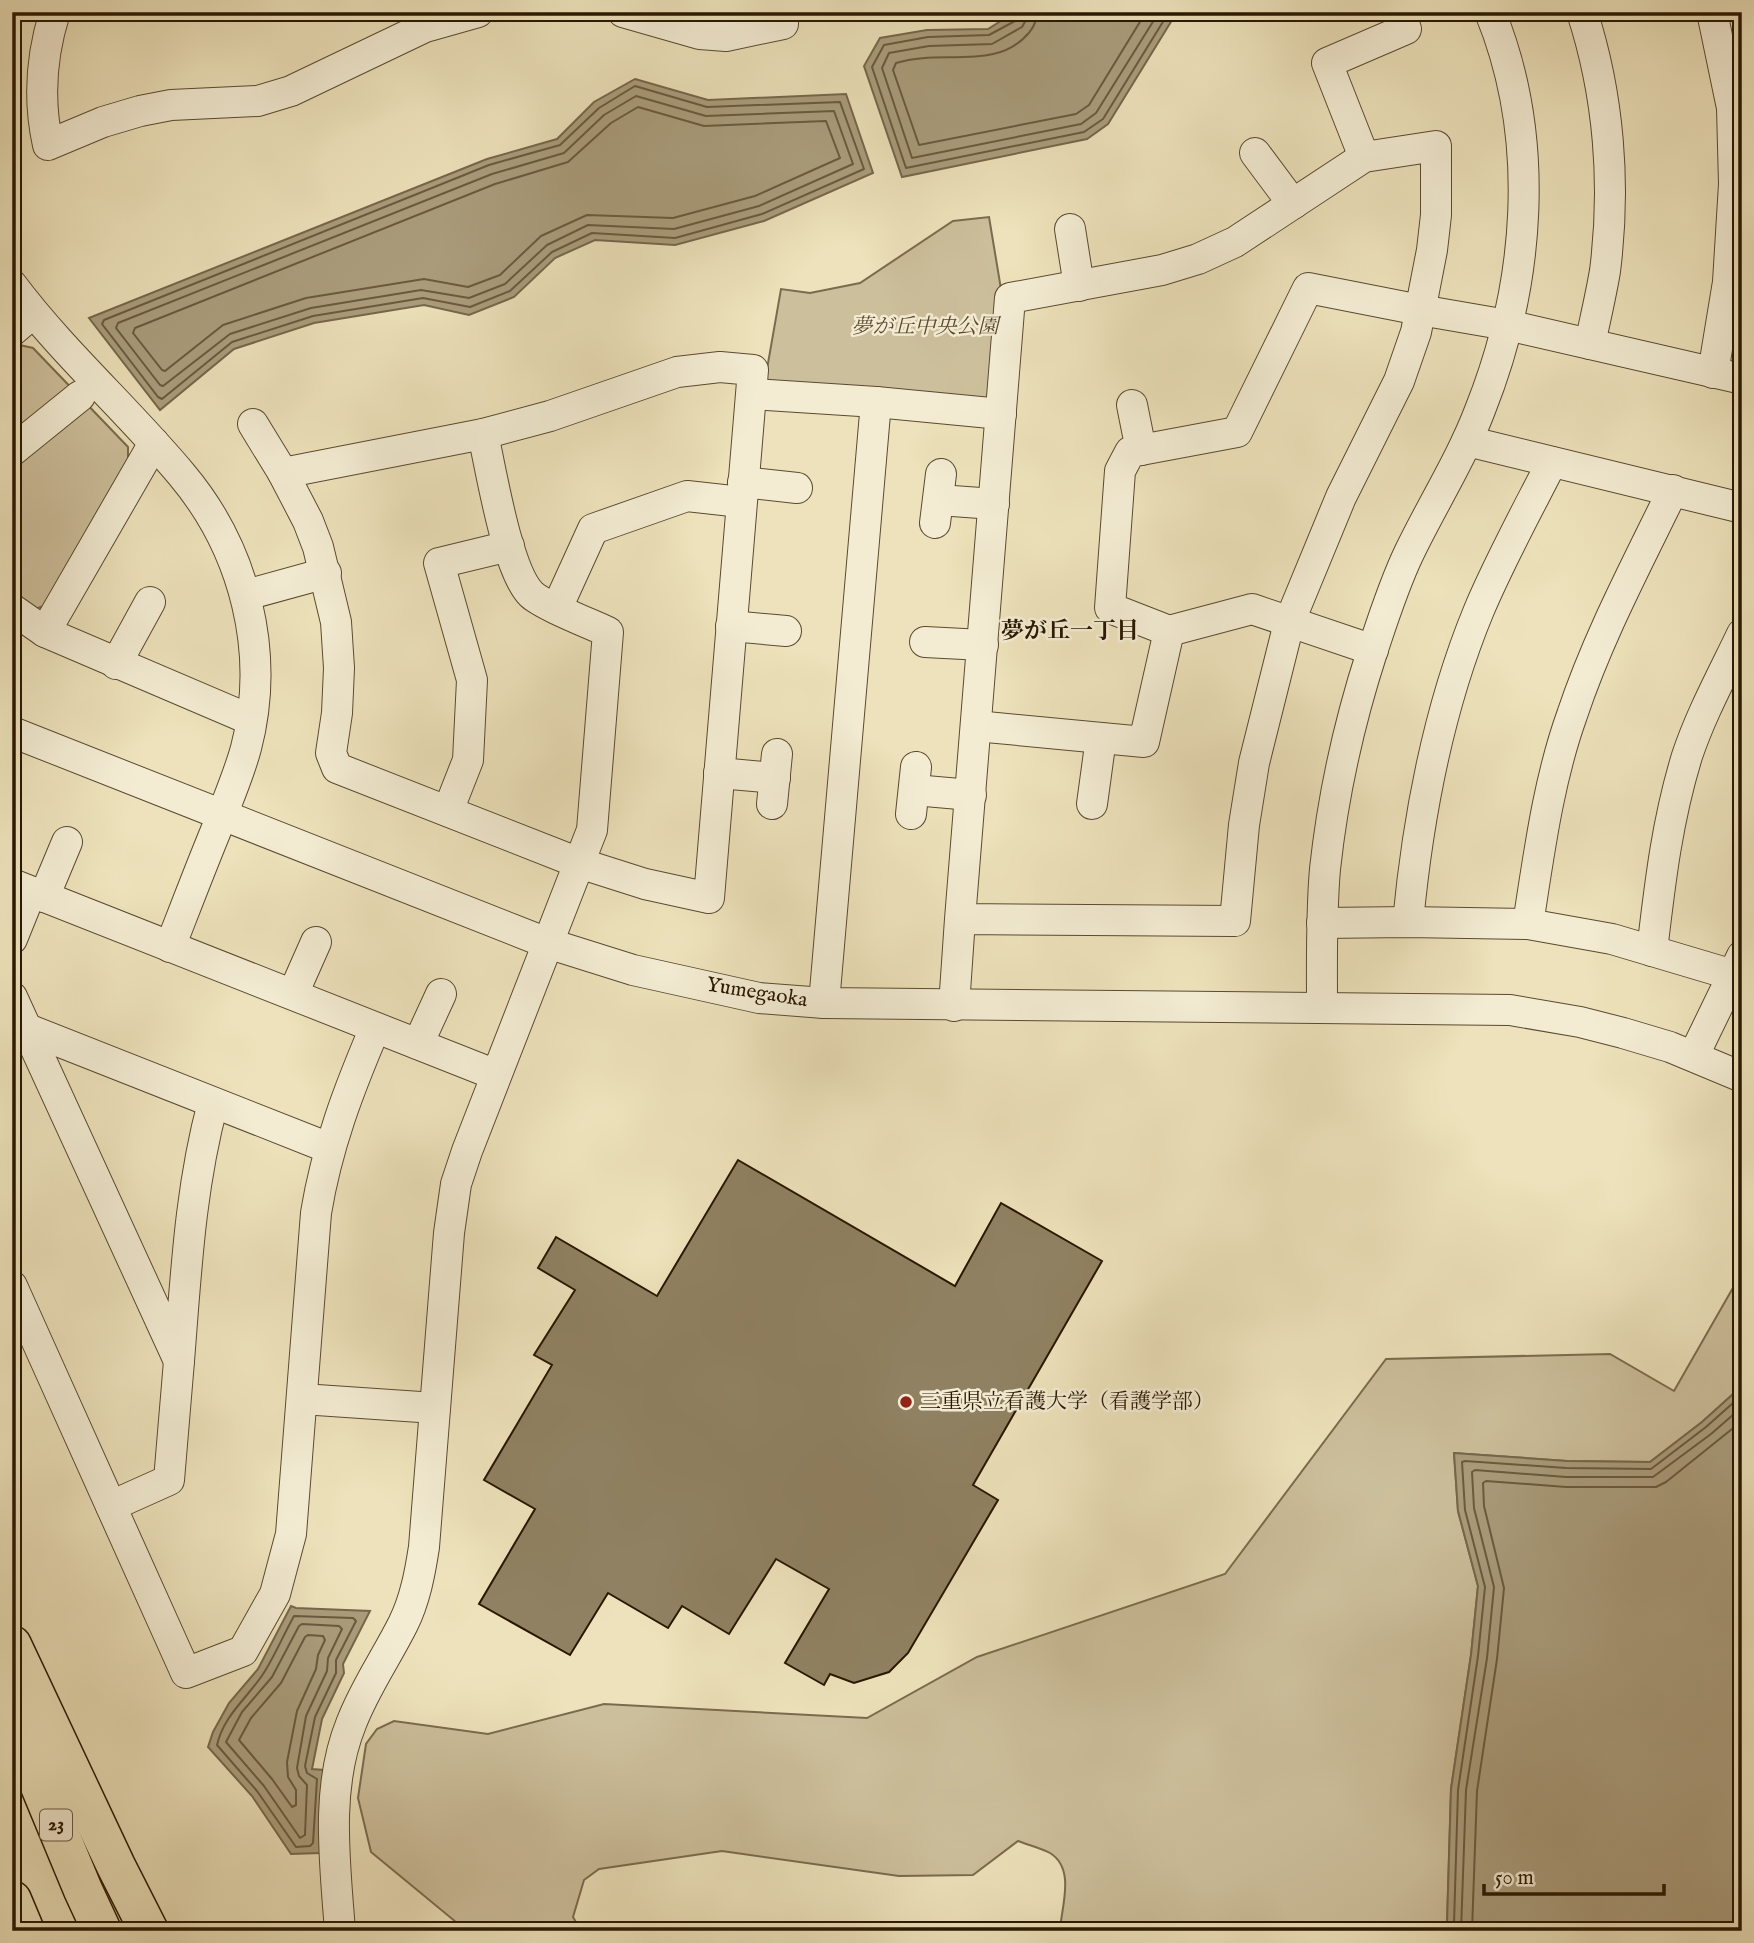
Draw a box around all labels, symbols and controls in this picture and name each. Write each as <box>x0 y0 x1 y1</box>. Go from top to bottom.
park label: 夢が丘中央公園 <box>852 314 1001 341</box>
district label: 夢が丘一丁目 <box>1001 617 1139 646</box>
street label: Yumegaoka <box>704 972 810 1014</box>
place label: 三重県立看護大学（看護学部） <box>920 1389 1214 1416</box>
marker: 三重県立看護大学（看護学部） <box>898 1394 914 1410</box>
road number: 23 <box>40 1810 72 1840</box>
scale bar <box>1484 1852 1665 1896</box>
text: 50 m <box>1495 1865 1534 1892</box>

